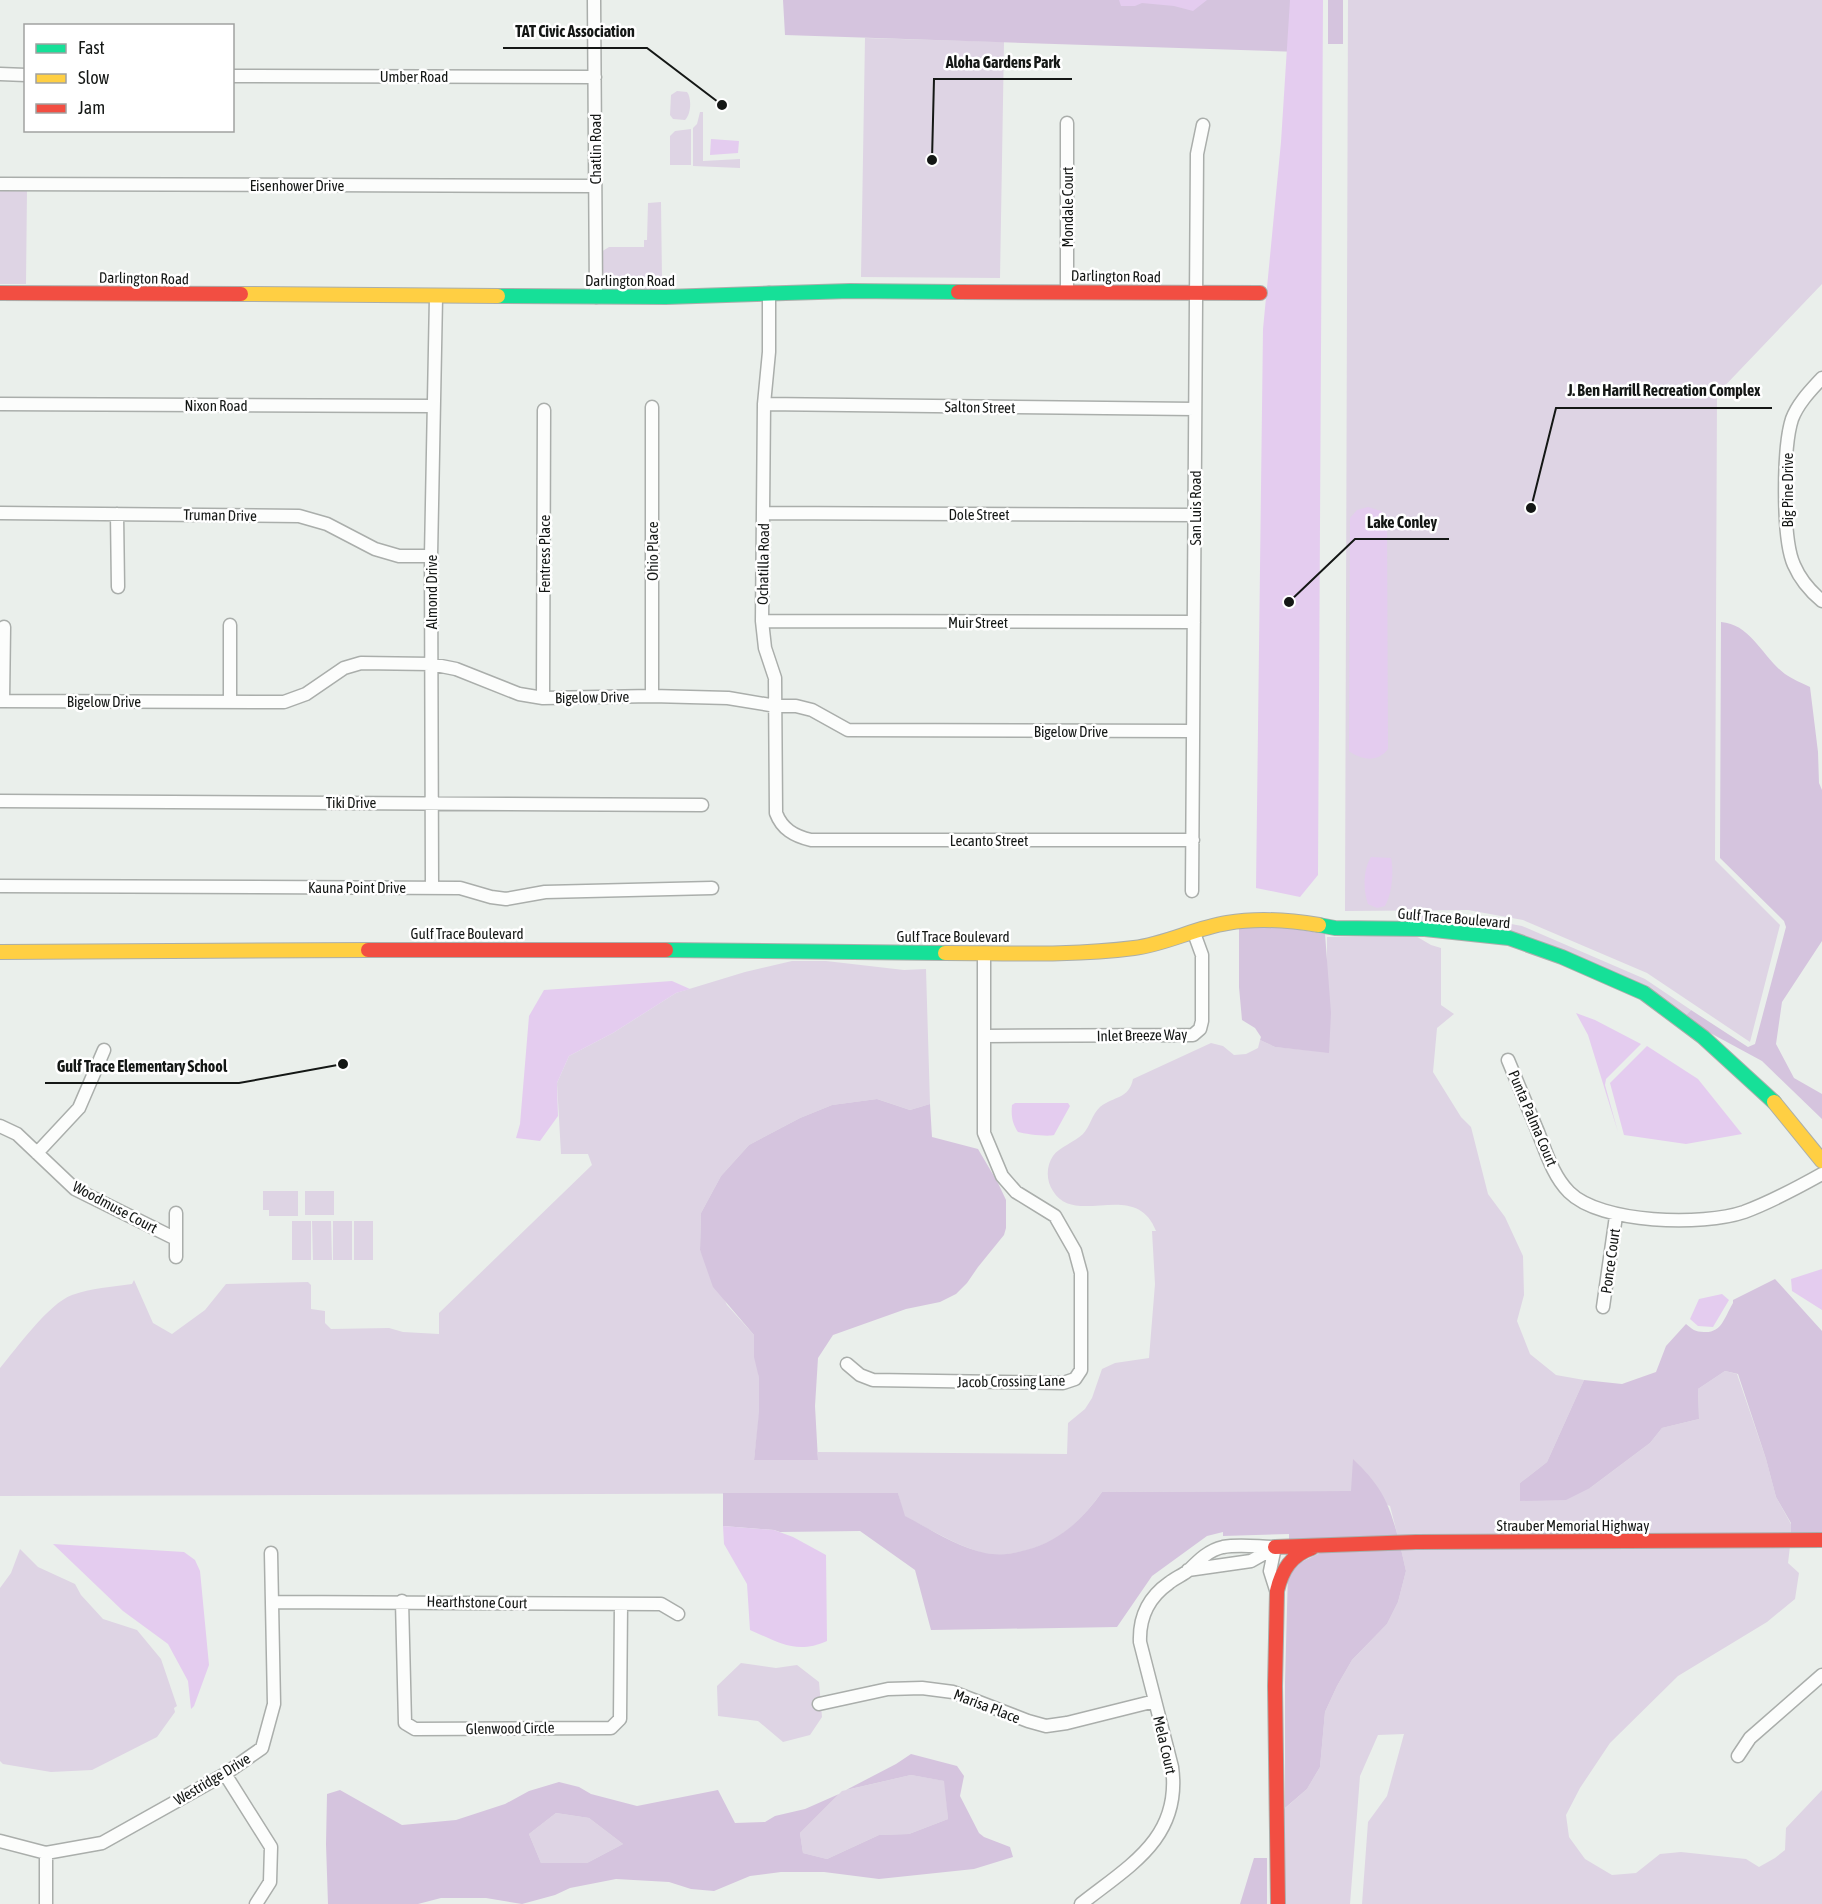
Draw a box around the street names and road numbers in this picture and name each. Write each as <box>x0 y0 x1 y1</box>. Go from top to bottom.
street label: Umber Road <box>380 68 448 85</box>
street label: Chatlin Road <box>587 114 604 184</box>
street label: Mondale Court <box>1059 167 1076 247</box>
street label: Eisenhower Drive <box>250 177 344 194</box>
street label: Darlington Road <box>1071 267 1161 285</box>
street label: Darlington Road <box>99 269 189 287</box>
street label: Darlington Road <box>585 272 675 289</box>
street label: Nixon Road <box>184 397 248 414</box>
street label: Salton Street <box>944 398 1016 416</box>
street label: Big Pine Drive <box>1779 452 1796 527</box>
street label: San Luis Road <box>1187 470 1204 546</box>
street label: Truman Drive <box>183 506 257 524</box>
street label: Dole Street <box>948 506 1010 523</box>
street label: Fentress Place <box>536 514 553 593</box>
street label: Ohio Place <box>644 521 661 581</box>
street label: Ochatilla Road <box>754 523 772 605</box>
street label: Almond Drive <box>423 554 440 629</box>
street label: Muir Street <box>948 614 1008 631</box>
street label: Bigelow Drive <box>555 688 630 706</box>
street label: Bigelow Drive <box>67 693 141 710</box>
street label: Bigelow Drive <box>1034 723 1108 740</box>
street label: Tiki Drive <box>326 794 376 811</box>
street label: Lecanto Street <box>950 832 1028 849</box>
street label: Kauna Point Drive <box>308 879 406 896</box>
street label: Gulf Trace Boulevard <box>1397 905 1511 931</box>
street label: Gulf Trace Boulevard <box>411 925 524 942</box>
street label: Gulf Trace Boulevard <box>897 928 1010 945</box>
street label: Inlet Breeze Way <box>1096 1026 1188 1044</box>
street label: Punta Palma Court <box>1505 1067 1561 1169</box>
street label: Woodmuse Court <box>70 1178 160 1236</box>
street label: Ponce Court <box>1597 1227 1623 1295</box>
street label: Jacob Crossing Lane <box>957 1372 1066 1390</box>
street label: Strauber Memorial Highway <box>1497 1517 1649 1534</box>
street label: Hearthstone Court <box>427 1593 527 1611</box>
street label: Marisa Place <box>951 1686 1023 1727</box>
street label: Mela Court <box>1150 1714 1180 1776</box>
street label: Glenwood Circle <box>465 1719 555 1737</box>
street label: Westridge Drive <box>171 1749 253 1808</box>

